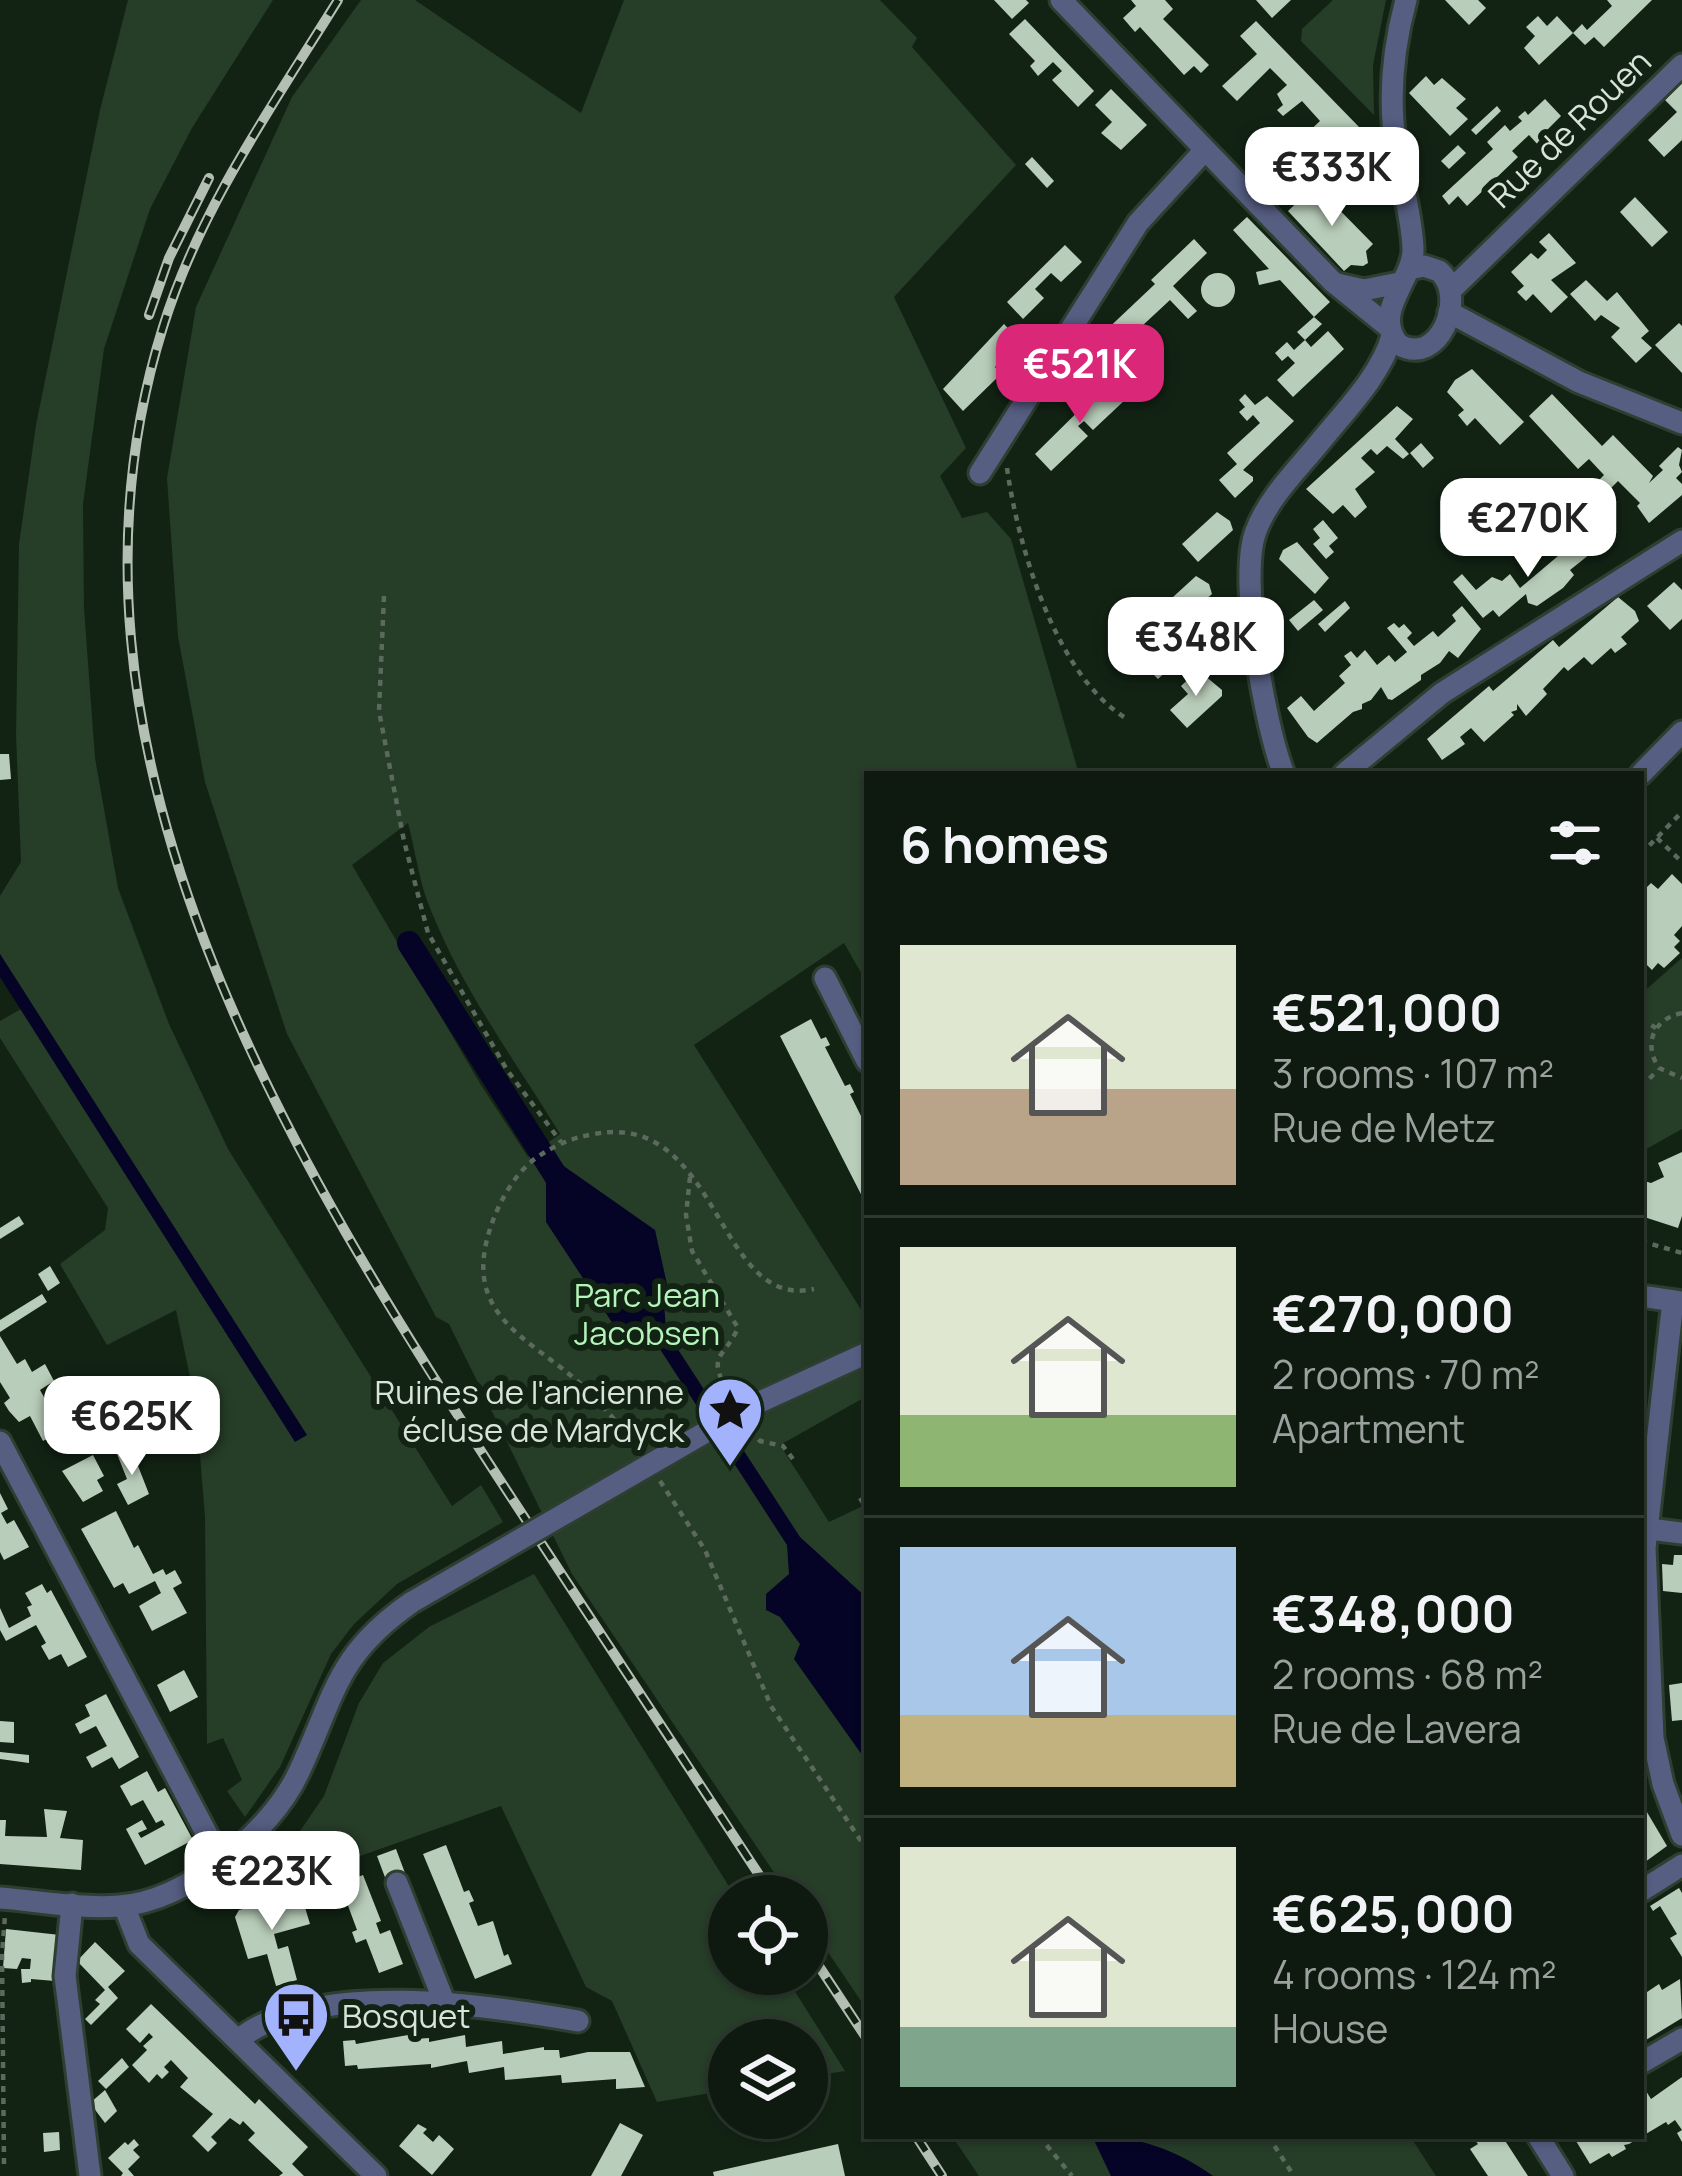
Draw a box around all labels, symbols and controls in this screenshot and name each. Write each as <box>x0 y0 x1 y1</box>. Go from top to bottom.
street label: Rue de Rouen <box>1478 39 1660 217</box>
pin: €333K <box>1248 127 1416 229</box>
text: €333K <box>1272 139 1392 193</box>
pin: €521K <box>996 324 1164 426</box>
text: €521K <box>1023 336 1137 390</box>
pin: €270K <box>1444 478 1612 580</box>
text: €270K <box>1467 490 1589 544</box>
pin: €348K <box>1112 597 1280 699</box>
text: €348K <box>1135 609 1257 663</box>
text: 6 homes <box>900 809 1109 878</box>
icon: filters <box>1542 810 1608 876</box>
text: €521,000 <box>1272 977 1502 1046</box>
icon: home <box>996 993 1140 1137</box>
text: 3 rooms · 107 m² <box>1272 1046 1554 1100</box>
text: Rue de Metz <box>1272 1100 1496 1154</box>
park label: Parc Jean Jacobsen <box>574 1272 720 1355</box>
text: €270,000 <box>1272 1278 1514 1347</box>
icon: home <box>996 1295 1140 1439</box>
text: 2 rooms · 70 m² <box>1272 1347 1540 1401</box>
place label: Ruines de l'ancienne écluse de Mardyck <box>374 1369 686 1452</box>
place icon: Ruines de l'ancienne écluse de Mardyck <box>695 1375 765 1469</box>
pin: €625K <box>48 1376 216 1478</box>
text: €625K <box>71 1388 193 1442</box>
text: Apartment <box>1272 1401 1465 1455</box>
text: €348,000 <box>1272 1578 1515 1647</box>
icon: home <box>996 1595 1140 1739</box>
text: 2 rooms · 68 m² <box>1272 1647 1543 1701</box>
text: Rue de Lavera <box>1272 1701 1522 1755</box>
pin: €223K <box>188 1831 356 1933</box>
text: €223K <box>212 1843 332 1897</box>
map controls <box>708 1875 828 2139</box>
button: locate <box>708 1875 828 1995</box>
text: €625,000 <box>1272 1878 1515 1947</box>
icon: home <box>996 1895 1140 2039</box>
text: 4 rooms · 124 m² <box>1272 1947 1557 2001</box>
bus stop icon: Bosquet <box>261 1980 331 2074</box>
place label: Bosquet <box>342 1993 471 2038</box>
text: House <box>1272 2001 1388 2055</box>
button: layers <box>708 2019 828 2139</box>

